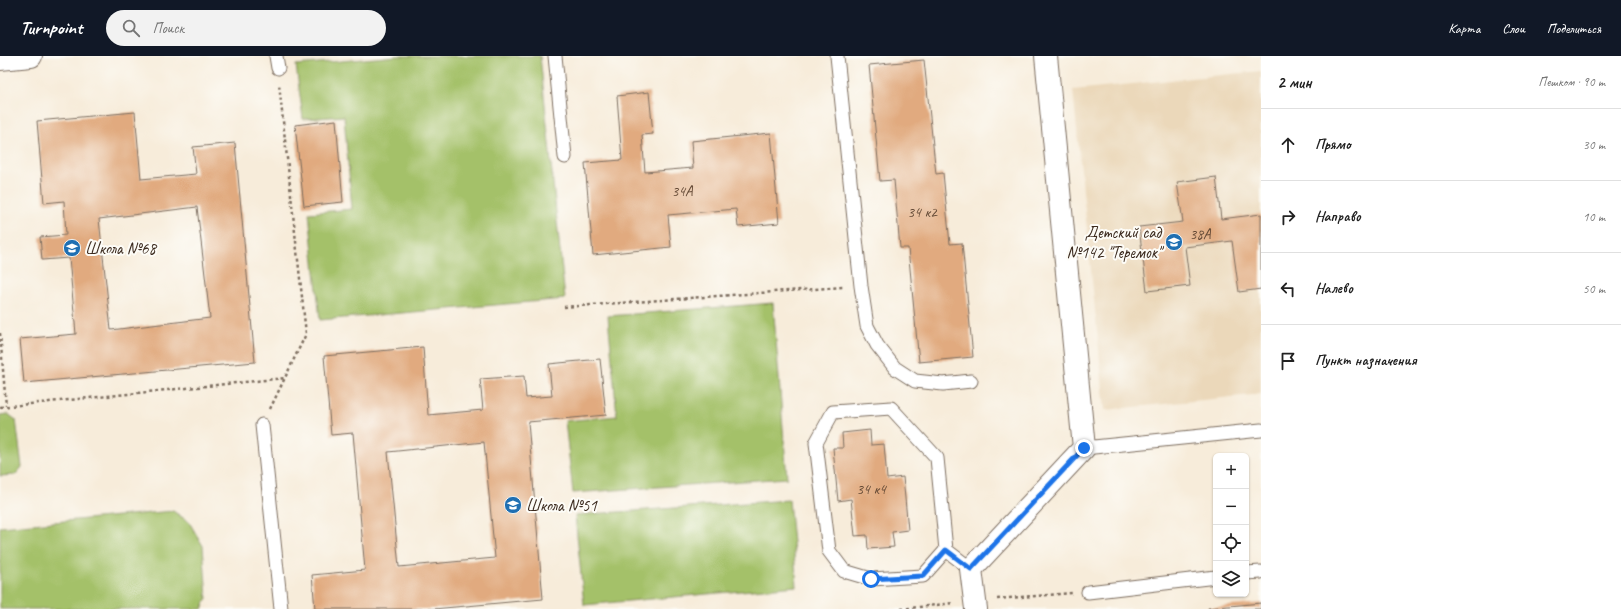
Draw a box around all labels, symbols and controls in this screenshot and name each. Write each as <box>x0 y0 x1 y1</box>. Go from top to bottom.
search box <box>106 10 386 46</box>
text: Turnpoint <box>20 16 82 40</box>
icon: search <box>120 17 142 39</box>
text: Поиск <box>152 19 184 38</box>
text: Карта <box>1448 20 1480 37</box>
text: Слои <box>1502 20 1525 37</box>
text: Поделиться <box>1547 20 1601 37</box>
text: 2 мин <box>1277 72 1312 93</box>
text: Пешком · 90 m <box>1538 74 1605 90</box>
icon: ahead <box>1277 134 1299 156</box>
text: Прямо <box>1315 135 1351 154</box>
text: 30 m <box>1583 137 1605 153</box>
house number: 34А <box>671 182 694 201</box>
house number: 34 к2 <box>907 203 938 222</box>
icon: right <box>1277 206 1299 228</box>
text: Направо <box>1315 207 1361 226</box>
text: 10 m <box>1583 209 1605 225</box>
place label: Детский сад №142 "Теремок" <box>1066 222 1165 263</box>
house number: 38А <box>1189 225 1212 244</box>
school or university icon: Детский сад №142 "Теремок" <box>1164 232 1184 252</box>
school or university icon: Школа №68 <box>62 238 82 258</box>
place label: Школа №68 <box>85 238 158 259</box>
icon: left <box>1277 278 1299 300</box>
text: Налево <box>1315 279 1353 298</box>
text: 50 m <box>1583 281 1605 297</box>
icon: arrive <box>1277 350 1299 372</box>
text: Пункт назначения <box>1315 351 1417 370</box>
route end <box>1075 439 1093 457</box>
map controls <box>1213 453 1249 597</box>
button: + <box>1213 453 1249 489</box>
house number: 34 к4 <box>856 480 887 499</box>
button: − <box>1213 489 1249 525</box>
school or university icon: Школа №51 <box>503 495 523 515</box>
place label: Школа №51 <box>526 495 598 516</box>
button: locate <box>1213 525 1249 561</box>
button: layers <box>1213 561 1249 597</box>
route start <box>862 570 880 588</box>

